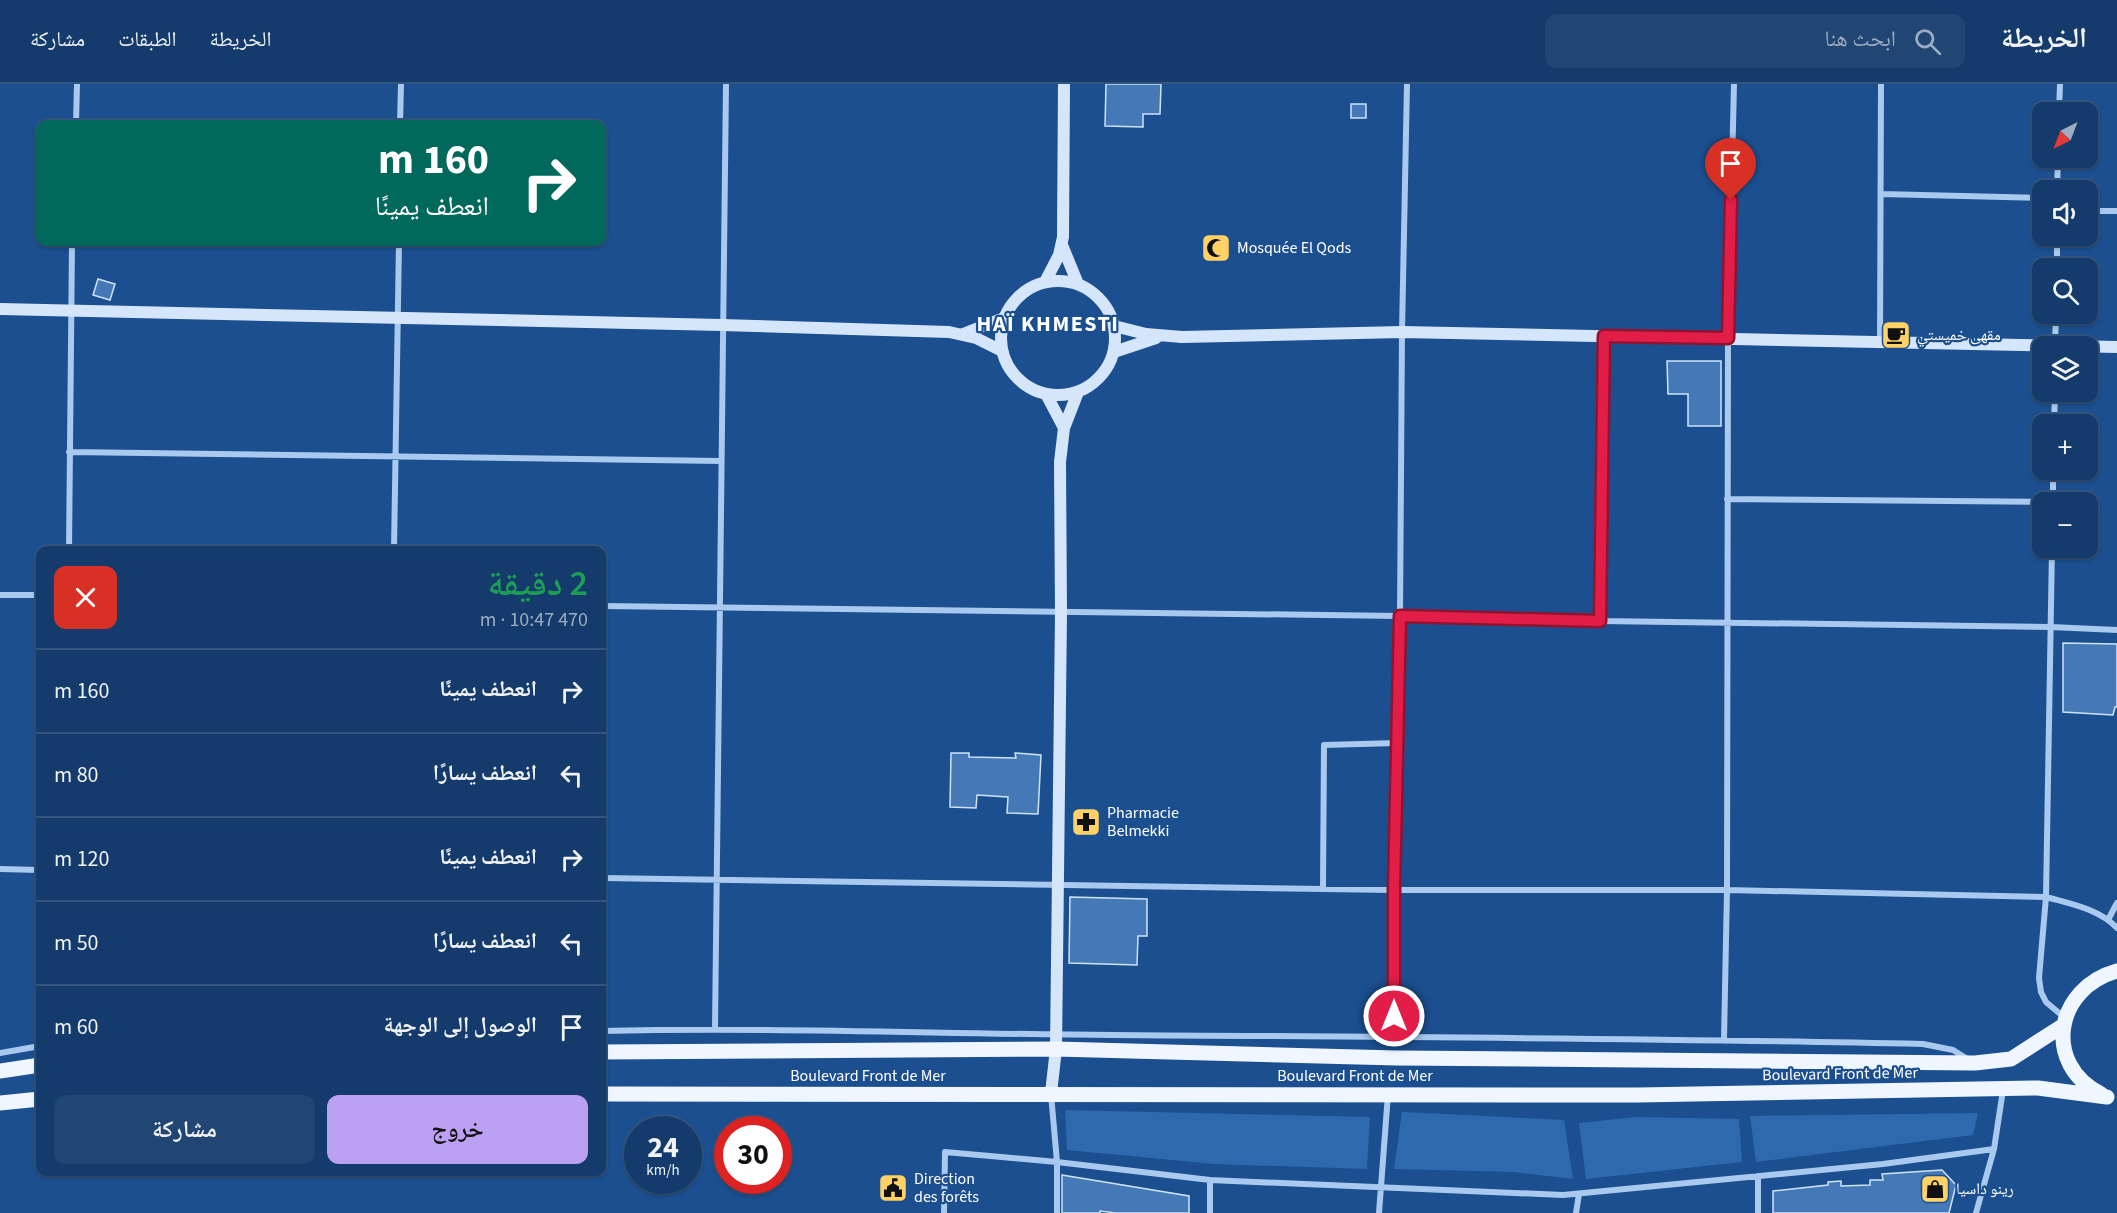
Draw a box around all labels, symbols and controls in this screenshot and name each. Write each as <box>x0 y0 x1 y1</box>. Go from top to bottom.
search box <box>1545 14 1965 68</box>
text: الخريطة <box>2001 18 2087 58</box>
text: ابحث هنا <box>1825 23 1896 55</box>
text: مشاركة <box>30 24 85 54</box>
text: الطبقات <box>118 24 177 54</box>
text: الخريطة <box>210 24 271 54</box>
icon: search <box>1911 25 1944 58</box>
north arrow <box>2032 102 2098 168</box>
map controls <box>2032 102 2098 558</box>
text: 160 m <box>378 130 489 190</box>
pin <box>1705 138 1756 200</box>
icon: right <box>510 144 588 222</box>
icon: arrive <box>1714 147 1747 180</box>
button: sound <box>2032 180 2098 246</box>
text: انعطف يمينًا <box>375 187 489 226</box>
mosque icon: Mosquée El Qods <box>1200 232 1232 264</box>
place label: Mosquée El Qods <box>1237 237 1352 259</box>
button: search <box>2032 258 2098 324</box>
district label: HAÏ KHMESTI <box>977 308 1119 340</box>
cafe icon: مقهى خميستي <box>1880 319 1912 351</box>
place label: مقهى خميستي <box>1917 324 2001 347</box>
button: layers <box>2032 336 2098 402</box>
button: + <box>2032 414 2098 480</box>
button: − <box>2032 492 2098 558</box>
text: 2 دقيقة <box>488 558 588 609</box>
button: close <box>54 566 117 629</box>
text: 470 m · 10:47 <box>480 606 588 634</box>
text: انعطف يمينًا <box>439 673 537 705</box>
text: 160 m <box>54 675 109 707</box>
icon: right <box>555 675 588 708</box>
text: انعطف يسارًا <box>433 757 537 789</box>
text: 80 m <box>54 759 99 791</box>
icon: left <box>555 759 588 792</box>
place label: Pharmacie Belmekki <box>1107 802 1179 842</box>
pharmacy icon: Pharmacie Belmekki <box>1070 806 1102 838</box>
text: انعطف يمينًا <box>439 841 537 873</box>
text: 120 m <box>54 843 109 875</box>
icon: right <box>555 843 588 876</box>
text: انعطف يسارًا <box>433 925 537 957</box>
text: 50 m <box>54 927 99 959</box>
icon: left <box>555 927 588 960</box>
position arrow <box>1362 984 1426 1048</box>
text: الوصول إلى الوجهة <box>384 1009 537 1041</box>
text: 60 m <box>54 1011 99 1043</box>
icon: arrive <box>555 1011 588 1044</box>
street label: Boulevard Front de Mer <box>1762 1062 1918 1086</box>
street label: Boulevard Front de Mer <box>790 1065 946 1087</box>
street label: Boulevard Front de Mer <box>1277 1065 1433 1087</box>
button: مشاركة <box>54 1095 315 1164</box>
button: خروج <box>327 1095 588 1164</box>
speed limit sign: 30 <box>714 1116 792 1194</box>
text: 24 <box>647 1126 679 1169</box>
text: km/h <box>646 1160 680 1181</box>
place label: Direction des forêts <box>914 1168 979 1208</box>
public building icon: Direction des forêts <box>877 1172 909 1204</box>
shop icon: رينو داسيا <box>1919 1173 1951 1205</box>
place label: رينو داسيا <box>1956 1178 2014 1200</box>

